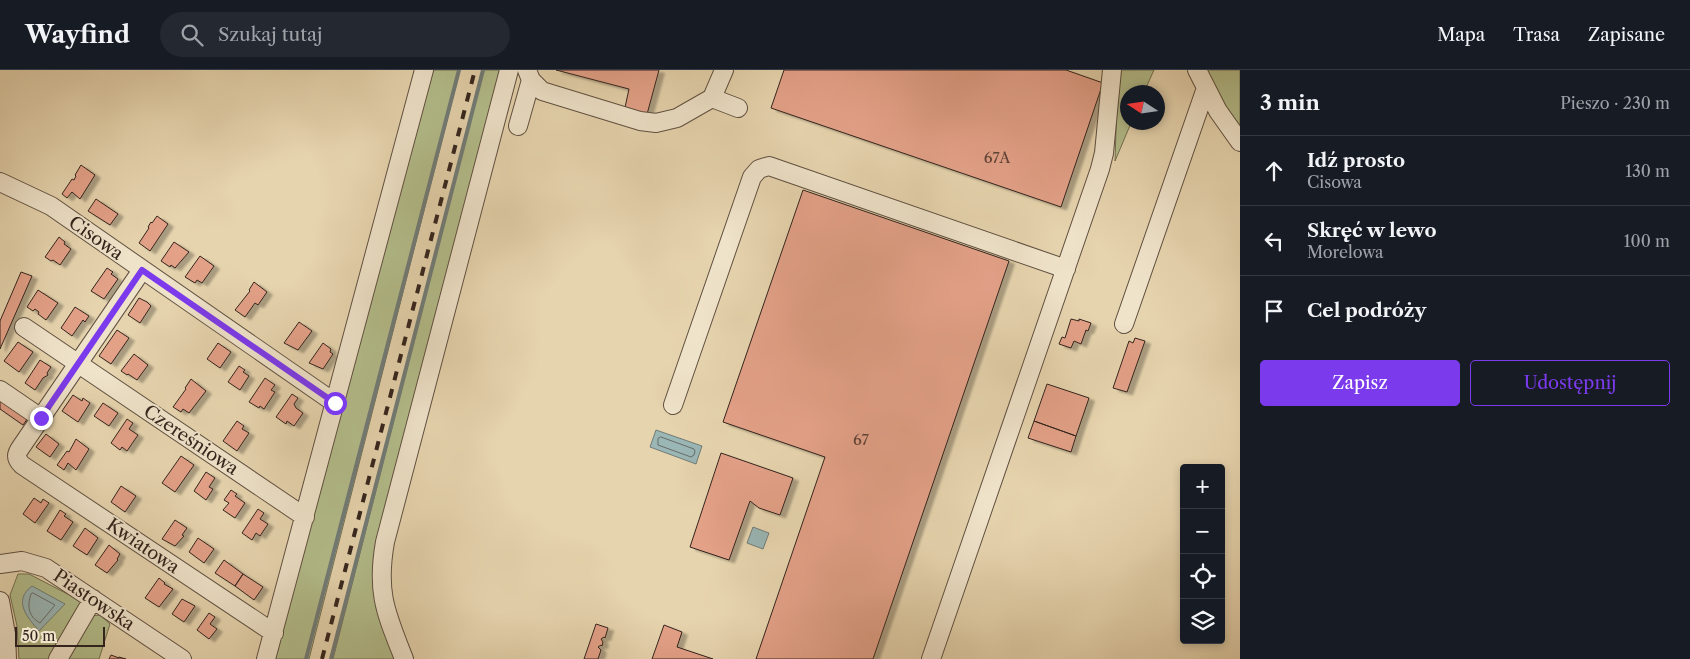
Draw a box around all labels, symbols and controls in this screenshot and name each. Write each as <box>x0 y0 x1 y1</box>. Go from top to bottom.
search box <box>160 12 510 57</box>
text: Wayfind <box>25 20 130 49</box>
icon: search <box>178 21 206 49</box>
text: Szukaj tutaj <box>218 23 322 46</box>
text: Mapa <box>1437 24 1485 46</box>
text: Trasa <box>1513 24 1560 46</box>
text: Zapisane <box>1588 24 1665 46</box>
north arrow <box>1120 85 1165 130</box>
text: 3 min <box>1260 90 1320 115</box>
text: Pieszo · 230 m <box>1560 93 1670 113</box>
house number: 67A <box>984 148 1011 167</box>
text: Idź prosto <box>1307 149 1405 172</box>
icon: ahead <box>1260 157 1288 185</box>
text: 130 m <box>1625 161 1670 181</box>
text: Cisowa <box>1307 172 1362 192</box>
street label: Cisowa <box>64 211 128 265</box>
text: Skręć w lewo <box>1307 219 1437 242</box>
icon: left <box>1260 227 1288 255</box>
text: 100 m <box>1624 231 1670 251</box>
text: Morelowa <box>1307 242 1383 262</box>
icon: arrive <box>1260 297 1288 325</box>
text: Cel podróży <box>1307 299 1426 322</box>
button: Zapisz <box>1260 360 1460 406</box>
button: Udostępnij <box>1470 360 1670 406</box>
route start <box>324 392 347 415</box>
street label: Czereśniowa <box>139 400 243 480</box>
route end <box>30 407 53 430</box>
house number: 67 <box>853 430 870 449</box>
map controls <box>1180 464 1225 644</box>
button: + <box>1180 464 1225 509</box>
button: − <box>1180 509 1225 554</box>
street label: Kwiatowa <box>102 514 184 579</box>
button: locate <box>1180 554 1225 599</box>
street label: Piastowska <box>49 565 139 636</box>
button: layers <box>1180 599 1225 644</box>
scale bar <box>15 624 105 647</box>
text: 50 m <box>22 627 55 645</box>

